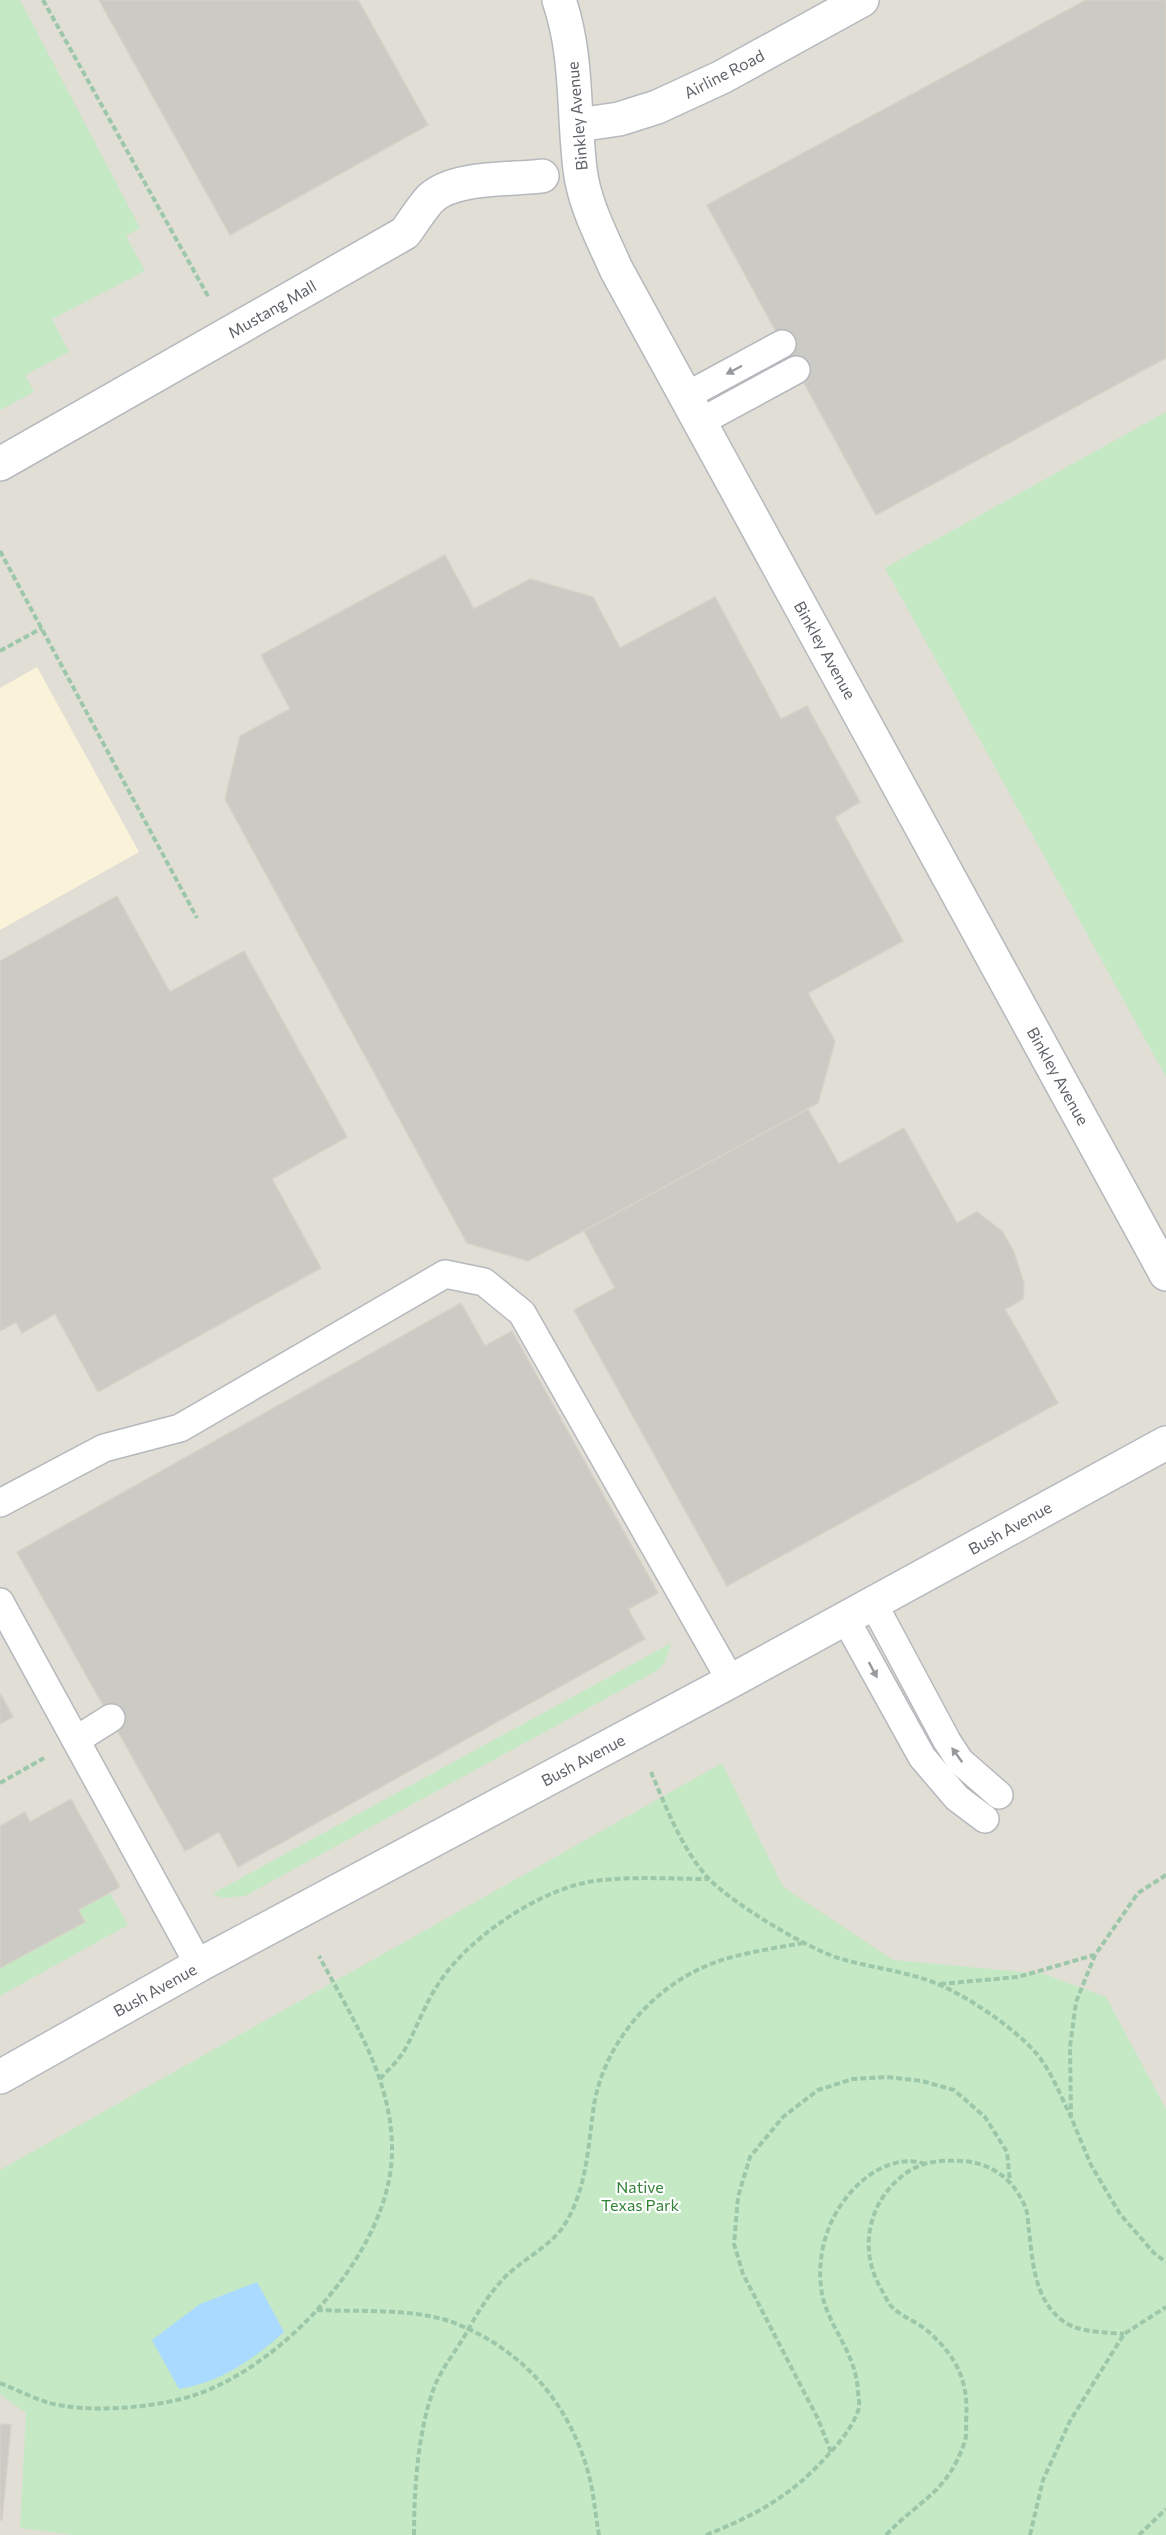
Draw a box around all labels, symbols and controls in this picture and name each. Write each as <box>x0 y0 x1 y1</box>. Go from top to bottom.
street label: Airline Road <box>680 45 767 102</box>
street label: Binkley Avenue <box>562 61 591 171</box>
street label: Mustang Mall <box>224 276 319 342</box>
one-way arrow <box>725 365 742 375</box>
street label: Binkley Avenue <box>791 597 860 702</box>
street label: Binkley Avenue <box>1024 1023 1093 1128</box>
street label: Bush Avenue <box>965 1497 1055 1558</box>
one-way arrow <box>868 1661 878 1678</box>
street label: Bush Avenue <box>538 1730 628 1790</box>
one-way arrow <box>951 1747 963 1763</box>
street label: Bush Avenue <box>110 1959 200 2020</box>
park label: Native Texas Park <box>601 2177 679 2214</box>

